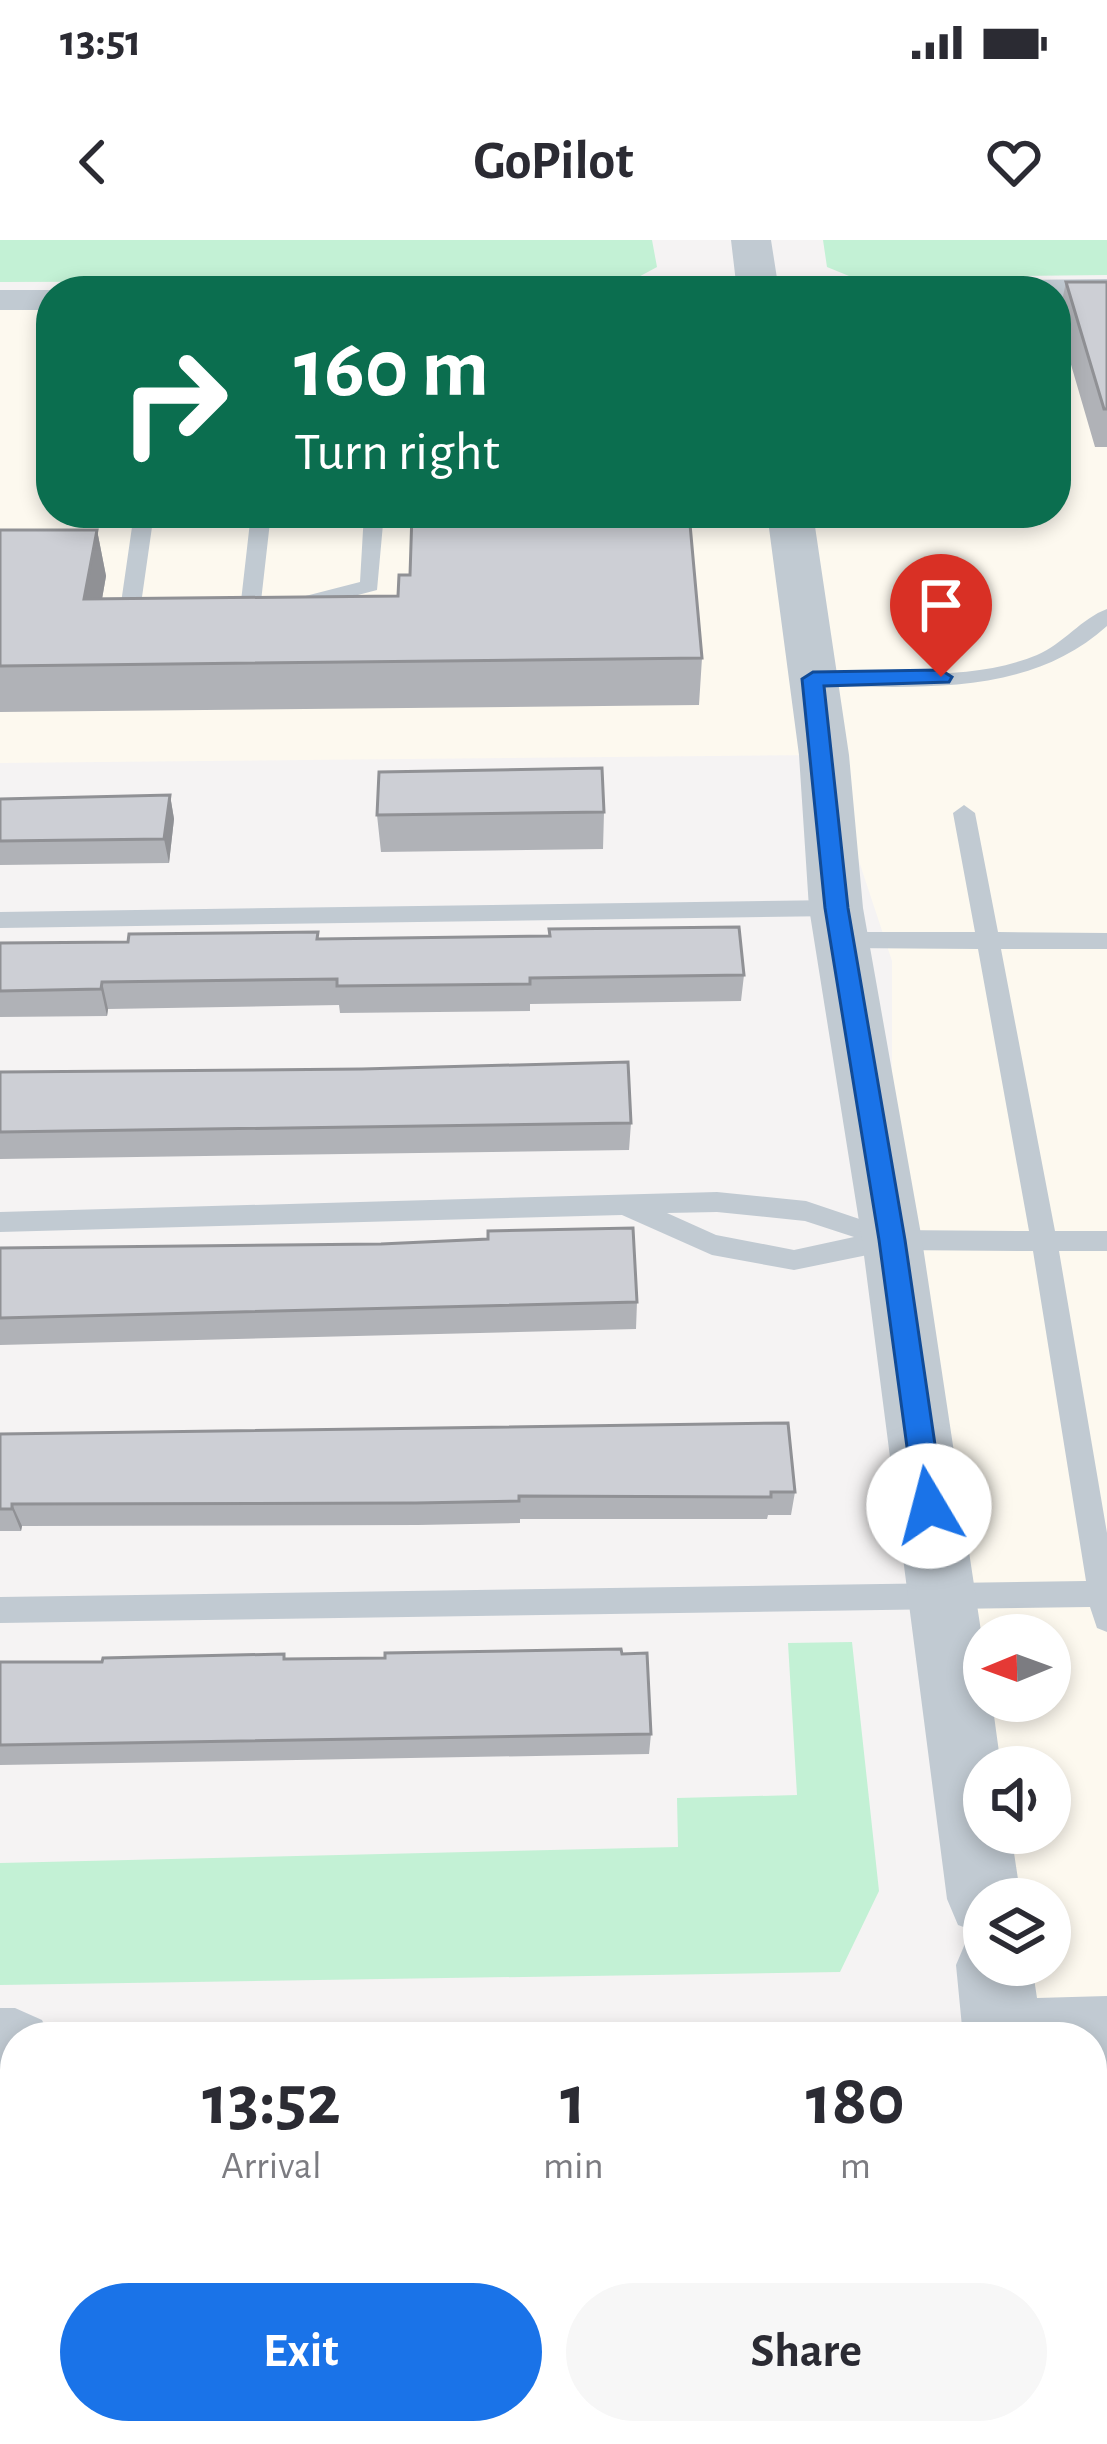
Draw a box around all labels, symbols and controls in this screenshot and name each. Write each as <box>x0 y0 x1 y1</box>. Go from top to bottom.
text: 13:51 <box>60 19 142 64</box>
icon: back <box>60 129 126 195</box>
icon: heart <box>981 129 1047 195</box>
text: GoPilot <box>473 135 634 189</box>
icon: right <box>96 324 252 480</box>
text: 160 m <box>294 328 489 412</box>
text: Turn right <box>294 426 500 480</box>
pin <box>890 554 992 677</box>
icon: arrive <box>908 572 974 638</box>
position arrow <box>866 1443 992 1569</box>
north arrow <box>963 1614 1071 1722</box>
map controls <box>963 1614 1071 1986</box>
button: sound <box>963 1746 1071 1854</box>
button: layers <box>963 1878 1071 1986</box>
text: 13:52 <box>202 2065 341 2137</box>
text: 1 <box>560 2065 586 2137</box>
text: 180 <box>806 2065 905 2137</box>
text: Arrival <box>221 2147 322 2186</box>
text: min <box>543 2147 604 2186</box>
text: m <box>840 2147 871 2186</box>
button: Exit <box>60 2283 542 2421</box>
button: Share <box>566 2283 1047 2421</box>

